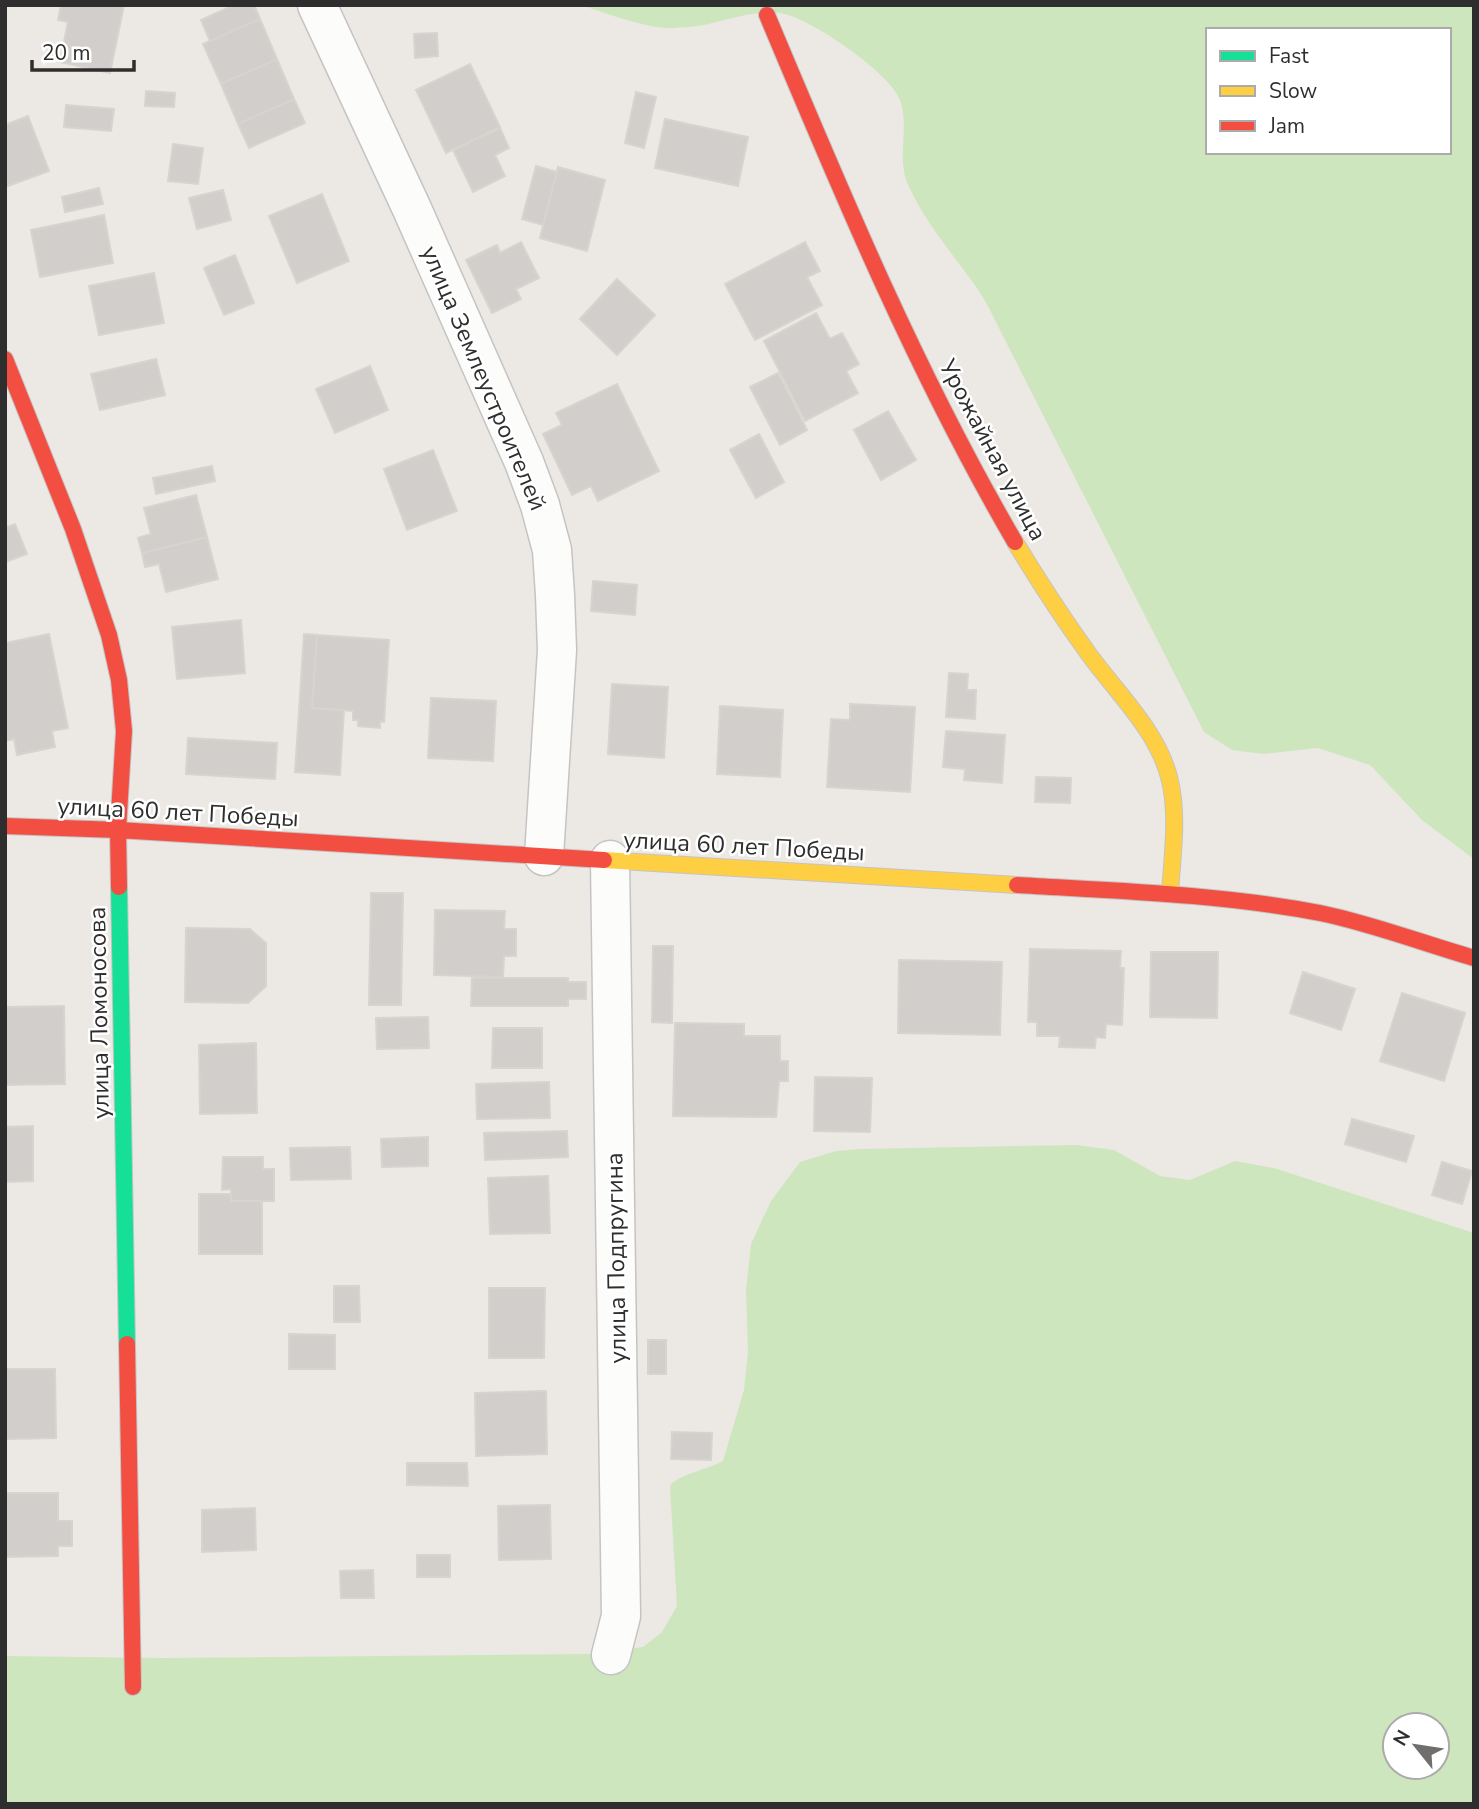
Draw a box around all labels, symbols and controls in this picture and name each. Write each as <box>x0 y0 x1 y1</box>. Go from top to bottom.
scale bar <box>32 28 133 72</box>
legend <box>1206 28 1451 154</box>
text: 20 m <box>42 39 91 67</box>
text: Fast <box>1269 42 1309 70</box>
text: Slow <box>1269 77 1318 105</box>
text: Jam <box>1268 112 1305 140</box>
street label: улица Землеустроителей <box>414 241 554 515</box>
street label: Урожайная улица <box>931 353 1054 546</box>
street label: улица 60 лет Победы <box>56 790 300 834</box>
street label: улица 60 лет Победы <box>622 824 866 868</box>
street label: улица Ломоносова <box>81 906 117 1120</box>
street label: улица Подпругина <box>598 1152 634 1364</box>
north arrow <box>1381 1711 1451 1781</box>
text: N <box>1387 1725 1417 1751</box>

